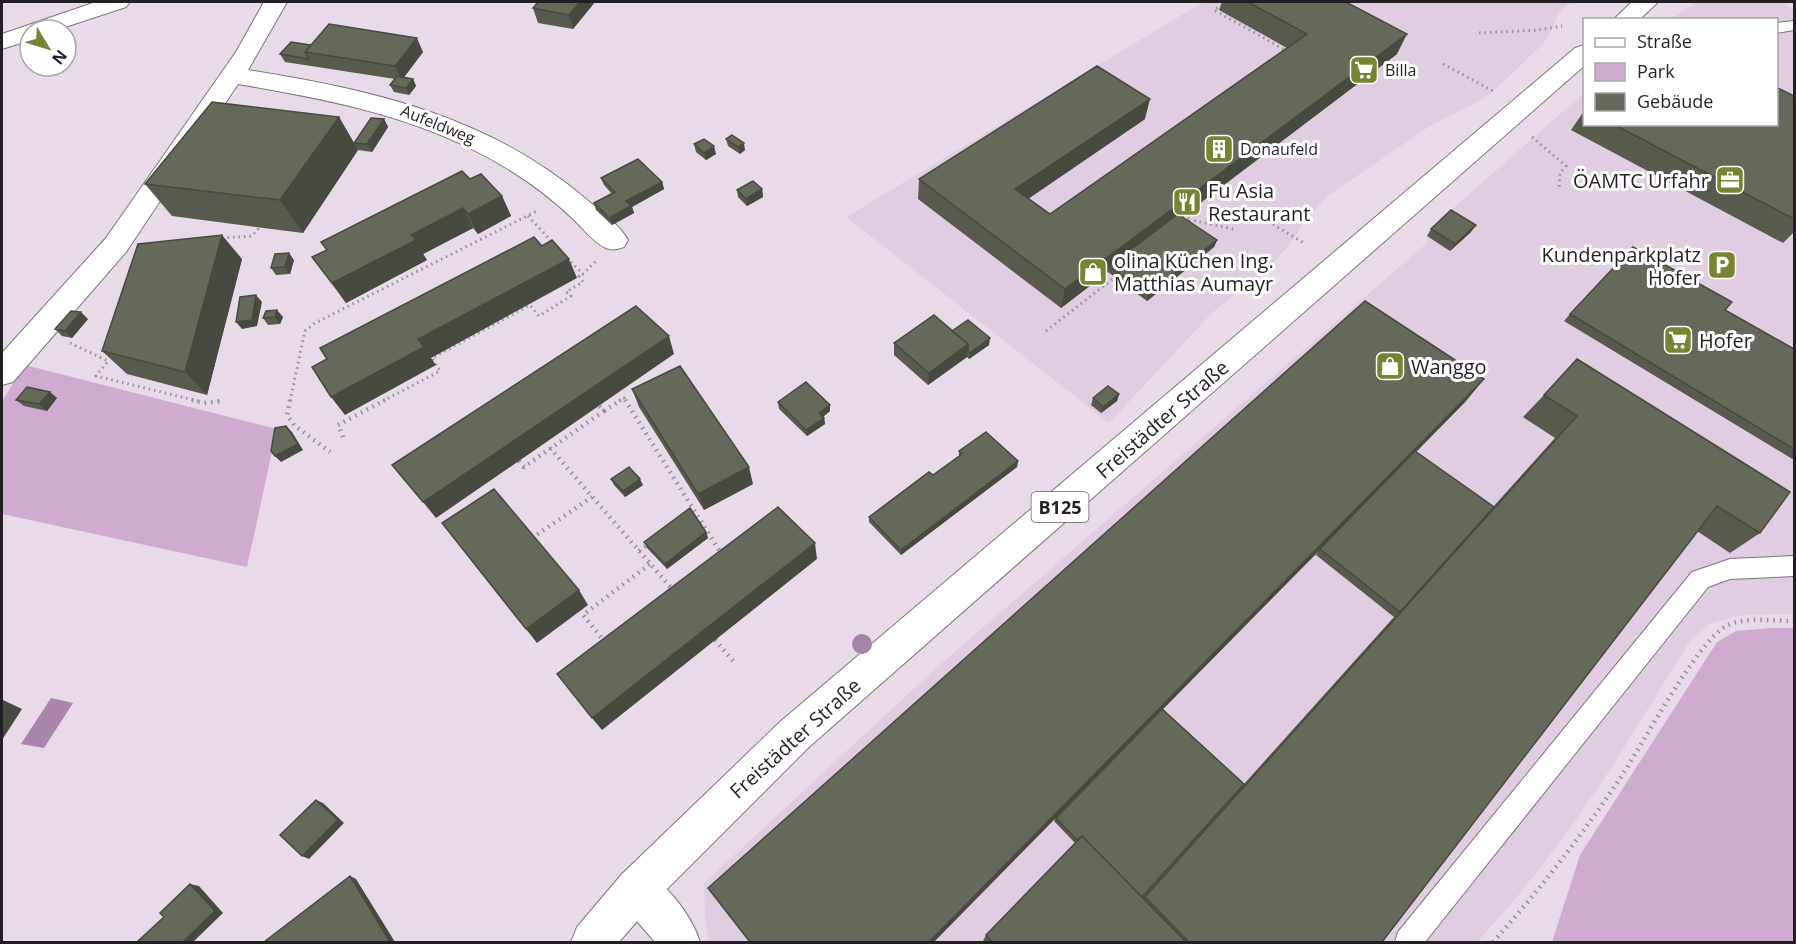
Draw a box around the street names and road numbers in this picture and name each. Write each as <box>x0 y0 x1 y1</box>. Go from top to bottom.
street label: Aufeldweg <box>398 99 479 149</box>
street label: Freistädter Straße <box>1090 354 1234 484</box>
road number: B125 <box>1032 492 1088 522</box>
street label: Freistädter Straße <box>724 672 866 804</box>

